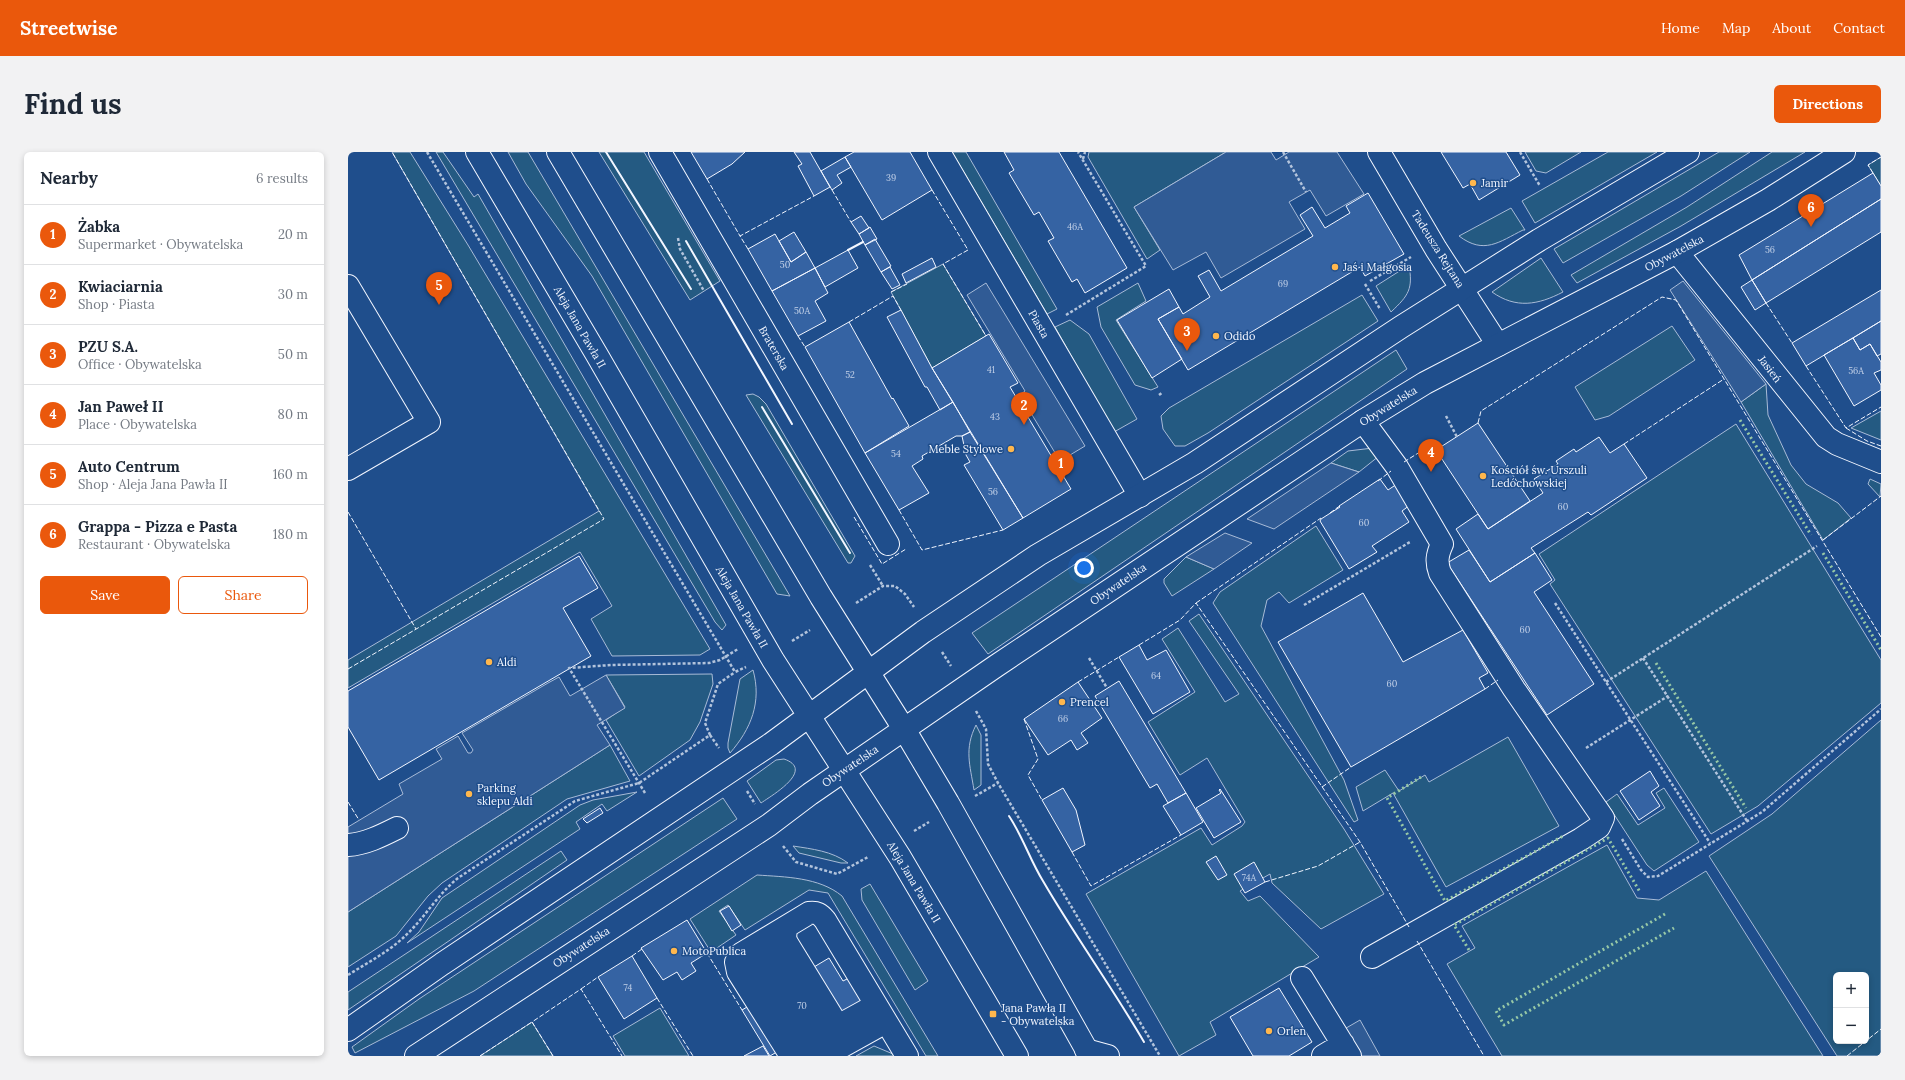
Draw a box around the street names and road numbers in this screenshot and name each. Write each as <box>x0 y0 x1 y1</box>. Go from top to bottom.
street label: Tadeusza Rejtana <box>1408 208 1468 291</box>
street label: Obywatelska <box>1642 231 1706 274</box>
street label: Aleja Jana Pawła II <box>550 283 609 371</box>
street label: Piasta <box>1025 307 1053 341</box>
street label: Braterska <box>756 323 792 373</box>
street label: Jasień <box>1754 352 1785 386</box>
street label: Obywatelska <box>1357 383 1420 429</box>
street label: Obywatelska <box>1087 560 1149 608</box>
street label: Aleja Jana Pawła II <box>712 563 771 651</box>
street label: Obywatelska <box>819 742 881 790</box>
street label: Aleja Jana Pawła II <box>884 838 944 925</box>
street label: Obywatelska <box>550 923 612 971</box>

